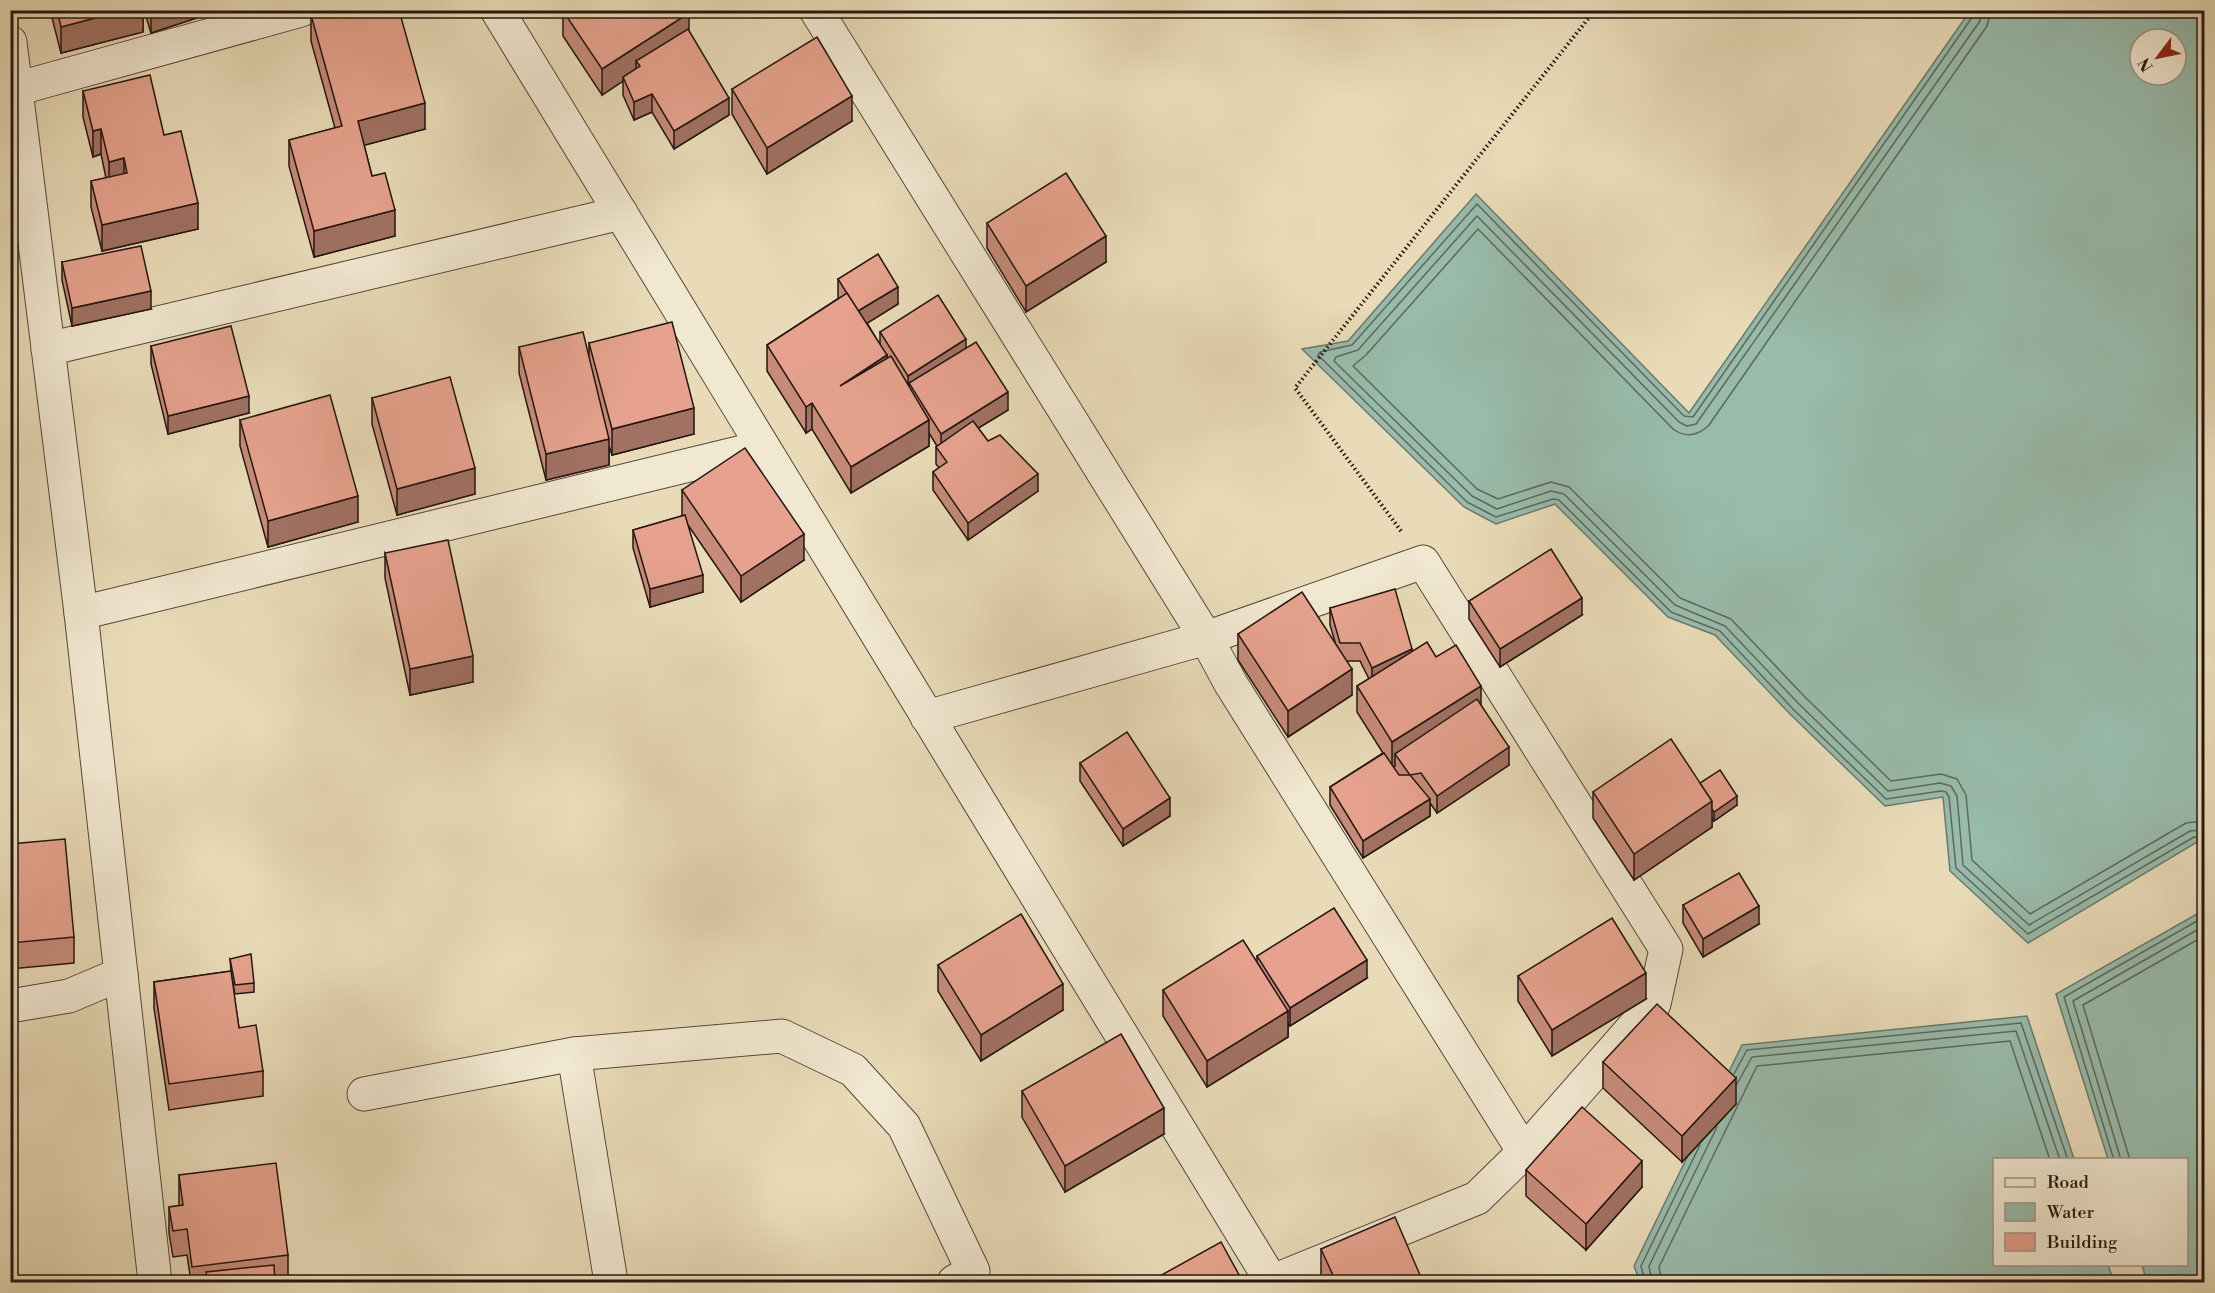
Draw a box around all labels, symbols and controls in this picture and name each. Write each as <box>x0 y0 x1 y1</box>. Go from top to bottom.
north arrow <box>2128 27 2188 87</box>
text: N <box>2134 53 2158 75</box>
legend <box>1993 1158 2188 1266</box>
text: Road <box>2047 1171 2090 1194</box>
text: Water <box>2046 1201 2095 1224</box>
text: Building <box>2046 1231 2118 1254</box>

